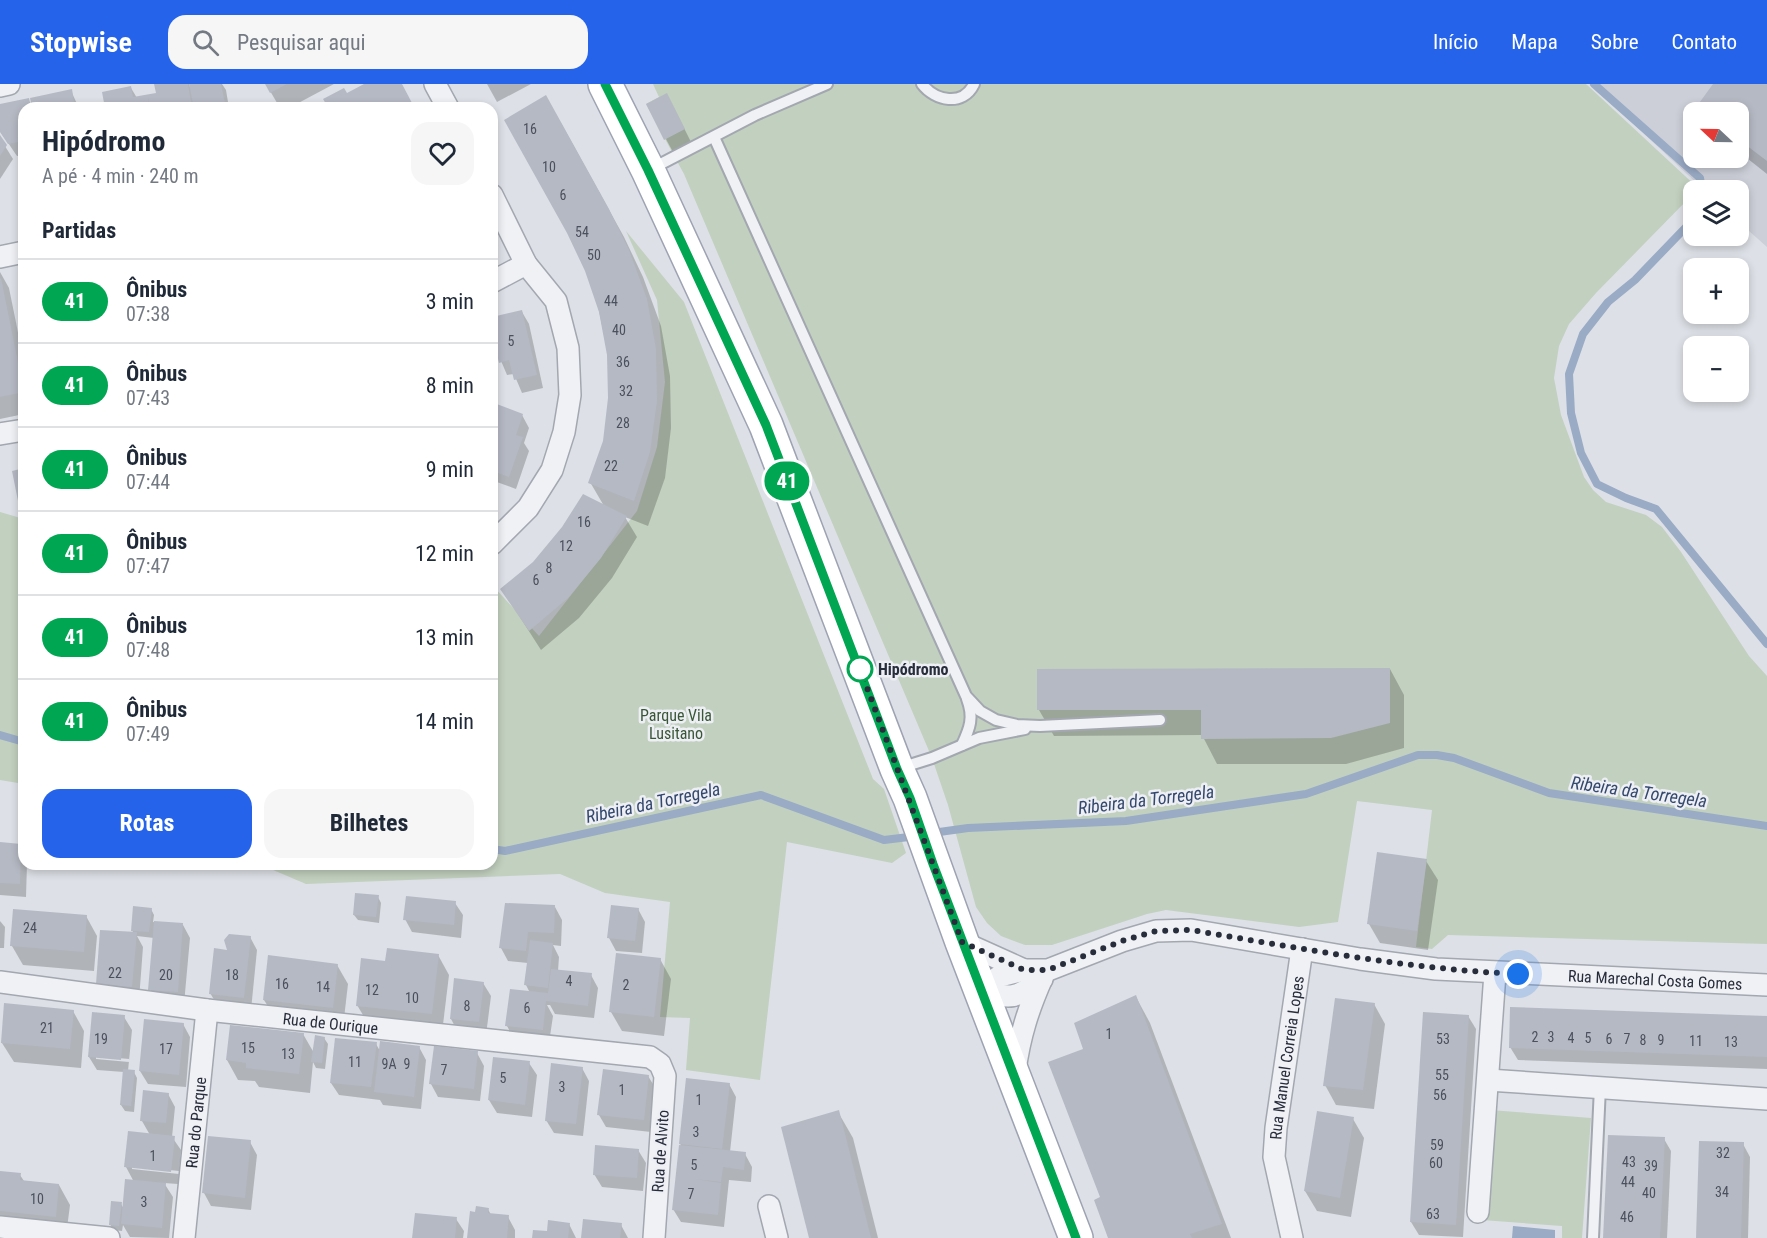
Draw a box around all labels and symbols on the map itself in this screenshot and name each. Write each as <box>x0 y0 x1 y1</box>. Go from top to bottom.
north arrow <box>1683 102 1749 168</box>
house number: 16 <box>523 121 537 137</box>
house number: 10 <box>542 159 556 175</box>
house number: 6 <box>560 187 567 203</box>
house number: 54 <box>575 224 589 240</box>
house number: 50 <box>587 247 601 263</box>
house number: 44 <box>604 293 618 309</box>
house number: 40 <box>612 322 626 338</box>
house number: 5 <box>508 333 515 349</box>
house number: 36 <box>616 354 630 370</box>
house number: 32 <box>619 383 633 399</box>
house number: 28 <box>616 415 630 431</box>
house number: 22 <box>604 458 618 474</box>
line badge: 41 <box>760 462 814 500</box>
house number: 16 <box>577 514 591 530</box>
house number: 12 <box>559 538 573 554</box>
house number: 8 <box>546 560 553 576</box>
house number: 6 <box>533 572 540 588</box>
marker: Hipódromo <box>847 656 873 682</box>
place label: Hipódromo <box>878 660 949 679</box>
park label: Parque Vila Lusitano <box>640 706 712 743</box>
water label: Ribeira da Torregela <box>1570 772 1708 811</box>
water label: Ribeira da Torregela <box>584 778 722 827</box>
water label: Ribeira da Torregela <box>1077 781 1215 818</box>
house number: 24 <box>23 920 37 936</box>
your location <box>1503 959 1533 989</box>
house number: 22 <box>108 965 122 981</box>
street label: Rua Marechal Costa Gomes <box>1567 966 1743 994</box>
house number: 20 <box>159 967 173 983</box>
house number: 18 <box>225 967 239 983</box>
house number: 4 <box>566 973 573 989</box>
street label: Rua Manuel Correia Lopes <box>1266 975 1308 1140</box>
house number: 16 <box>275 976 289 992</box>
house number: 2 <box>623 977 630 993</box>
house number: 14 <box>316 979 330 995</box>
house number: 12 <box>365 982 379 998</box>
house number: 10 <box>405 990 419 1006</box>
house number: 8 <box>464 998 471 1014</box>
house number: 6 <box>524 1000 531 1016</box>
street label: Rua de Ourique <box>282 1009 379 1038</box>
house number: 21 <box>40 1020 54 1036</box>
house number: 1 <box>1106 1026 1112 1042</box>
house number: 2 <box>1532 1029 1539 1045</box>
house number: 3 <box>1548 1029 1554 1045</box>
house number: 4 <box>1568 1030 1575 1046</box>
house number: 5 <box>1585 1030 1592 1046</box>
house number: 19 <box>94 1031 108 1047</box>
house number: 53 <box>1436 1031 1450 1047</box>
house number: 6 <box>1606 1031 1613 1047</box>
house number: 7 <box>1624 1031 1631 1047</box>
house number: 8 <box>1640 1032 1647 1048</box>
house number: 9 <box>1658 1032 1664 1048</box>
house number: 11 <box>1689 1033 1703 1049</box>
house number: 13 <box>1724 1034 1738 1050</box>
house number: 15 <box>241 1040 255 1056</box>
house number: 17 <box>159 1041 173 1057</box>
house number: 13 <box>281 1046 295 1062</box>
house number: 11 <box>348 1054 362 1070</box>
house number: 9A <box>382 1056 396 1072</box>
house number: 9 <box>404 1056 410 1072</box>
house number: 7 <box>441 1062 448 1078</box>
house number: 55 <box>1435 1067 1449 1083</box>
house number: 5 <box>500 1070 507 1086</box>
street label: Rua do Parque <box>182 1076 210 1169</box>
house number: 3 <box>559 1079 565 1095</box>
house number: 1 <box>619 1082 625 1098</box>
house number: 56 <box>1433 1087 1447 1103</box>
house number: 1 <box>696 1092 702 1108</box>
street label: Rua de Alvito <box>648 1109 673 1193</box>
house number: 3 <box>693 1124 699 1140</box>
house number: 59 <box>1430 1137 1444 1153</box>
house number: 32 <box>1716 1145 1730 1161</box>
house number: 1 <box>150 1148 156 1164</box>
house number: 43 <box>1622 1154 1636 1170</box>
house number: 60 <box>1429 1155 1443 1171</box>
house number: 5 <box>691 1157 698 1173</box>
house number: 39 <box>1644 1158 1658 1174</box>
house number: 44 <box>1621 1174 1635 1190</box>
house number: 34 <box>1715 1184 1729 1200</box>
house number: 40 <box>1642 1185 1656 1201</box>
house number: 7 <box>688 1186 695 1202</box>
house number: 10 <box>30 1191 44 1207</box>
house number: 3 <box>141 1194 147 1210</box>
house number: 63 <box>1426 1206 1440 1222</box>
house number: 46 <box>1620 1209 1634 1225</box>

